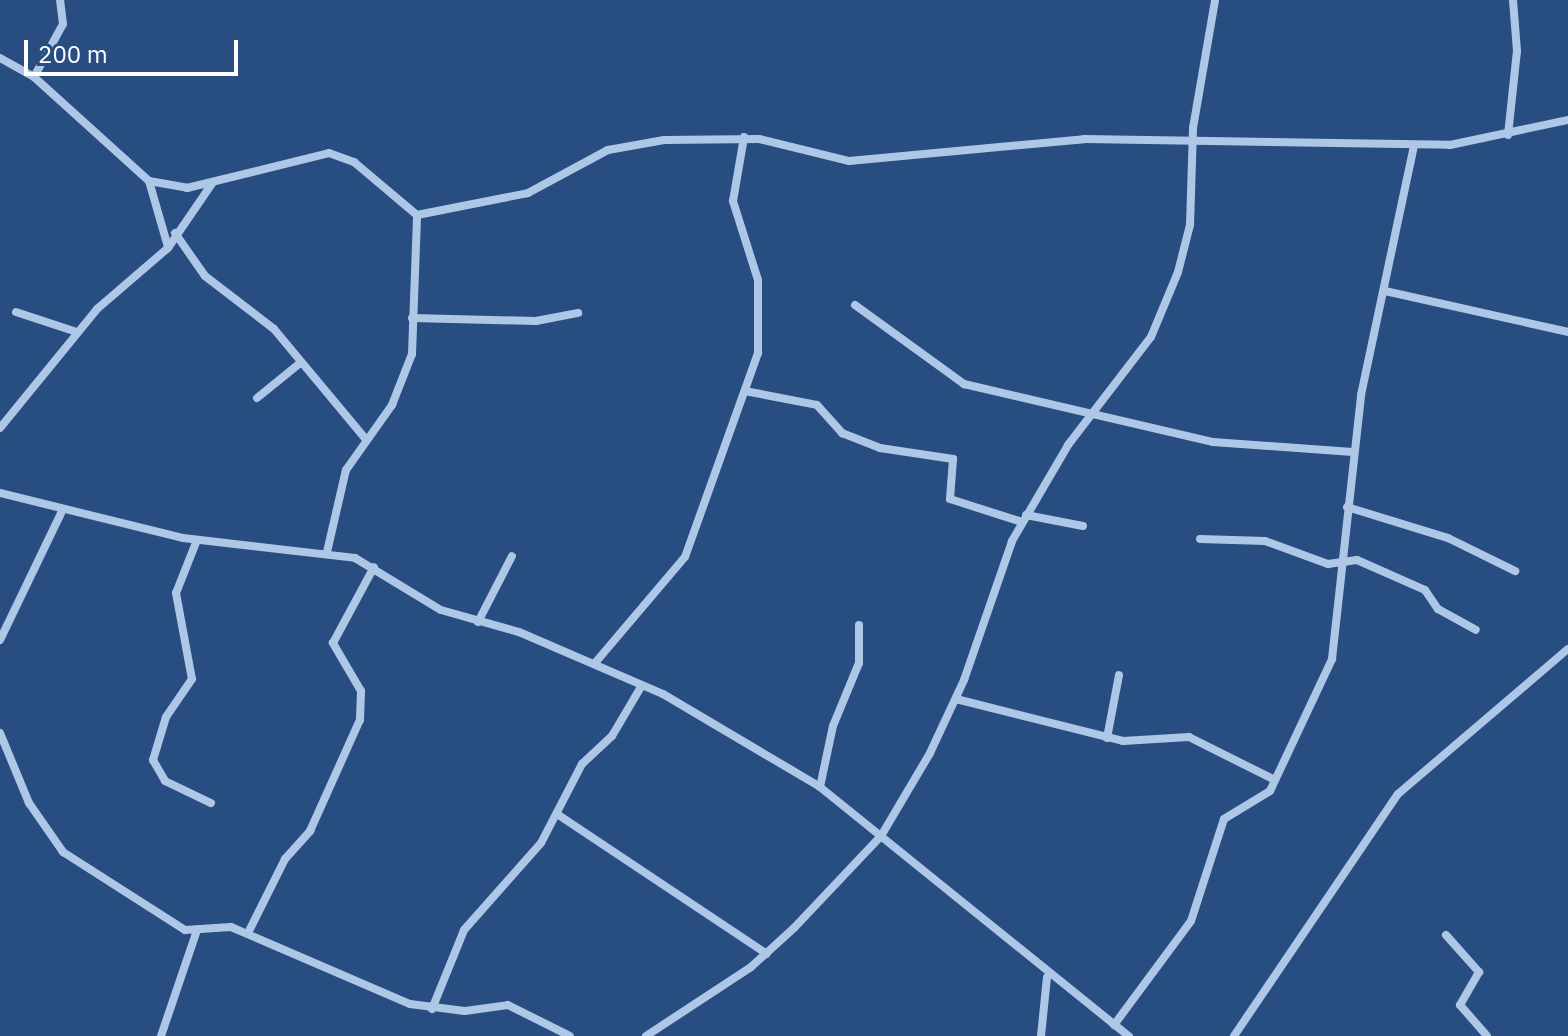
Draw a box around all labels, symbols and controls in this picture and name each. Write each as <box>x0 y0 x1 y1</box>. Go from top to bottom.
scale bar <box>28 24 242 74</box>
text: 200 m <box>38 38 108 70</box>

